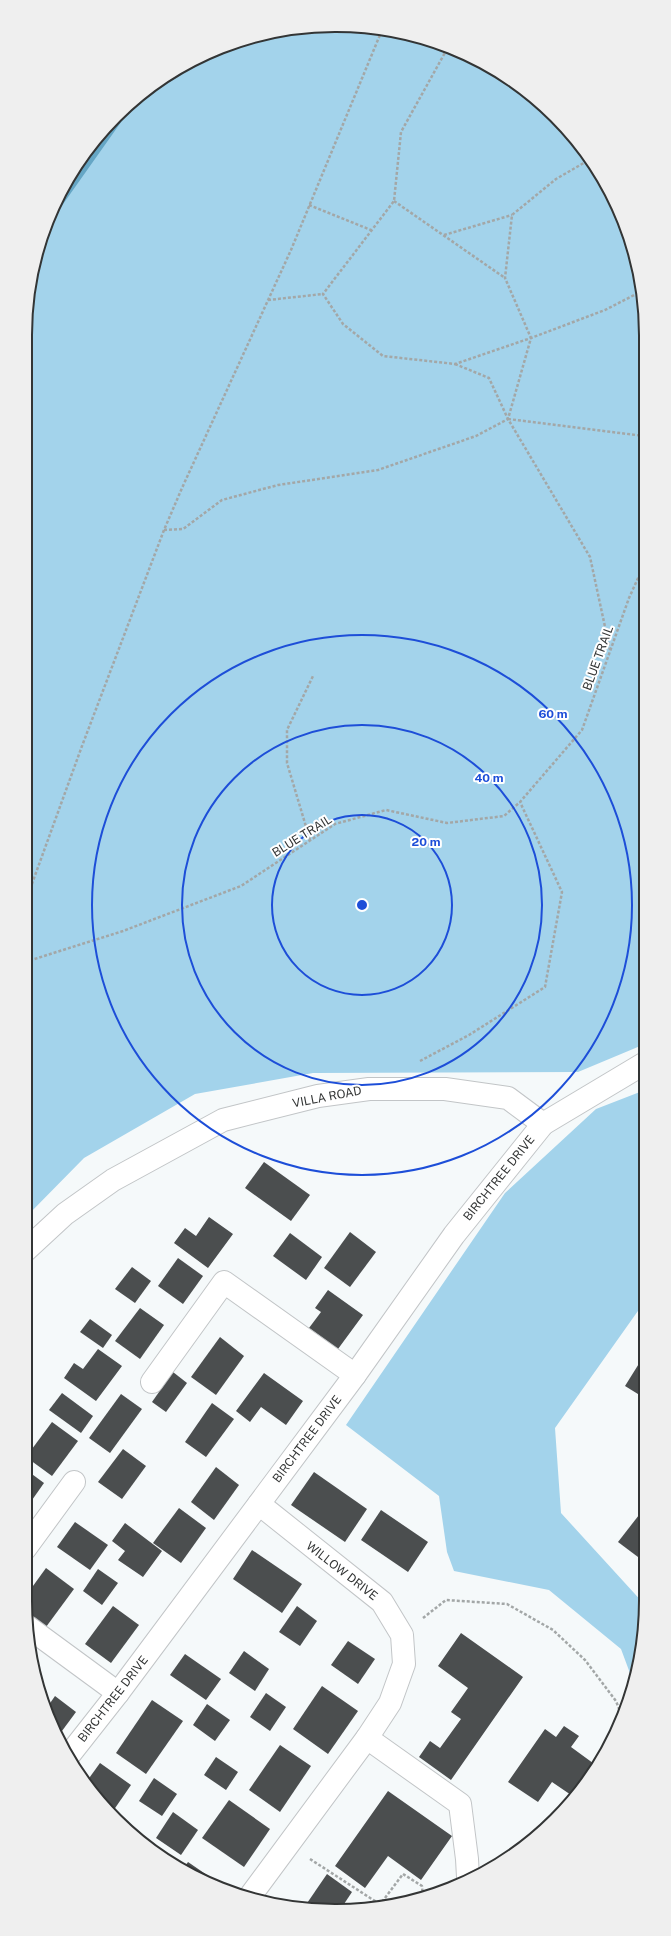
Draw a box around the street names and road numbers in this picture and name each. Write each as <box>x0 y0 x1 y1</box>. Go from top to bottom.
street label: BLUE TRAIL <box>580 624 616 692</box>
street label: BLUE TRAIL <box>270 812 334 860</box>
street label: VILLA ROAD <box>291 1083 363 1111</box>
street label: BIRCHTREE DRIVE <box>460 1133 538 1223</box>
street label: BIRCHTREE DRIVE <box>270 1393 344 1485</box>
street label: WILLOW DRIVE <box>303 1539 381 1603</box>
street label: BIRCHTREE DRIVE <box>75 1653 151 1745</box>

